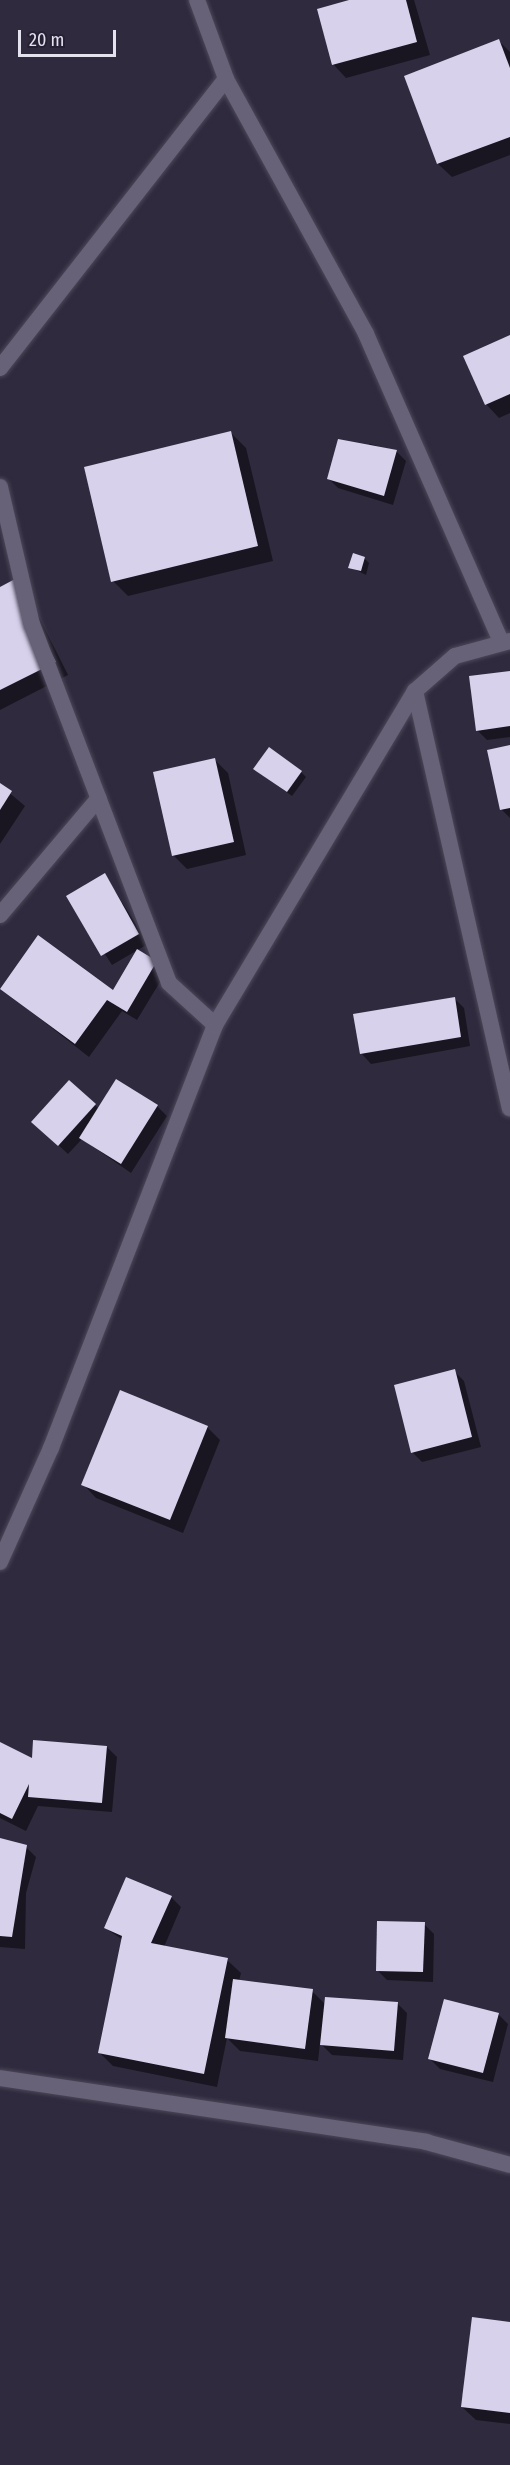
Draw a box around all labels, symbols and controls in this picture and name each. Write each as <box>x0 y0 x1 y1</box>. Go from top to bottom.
scale bar <box>21 18 118 56</box>
text: 20 m <box>29 29 64 51</box>

